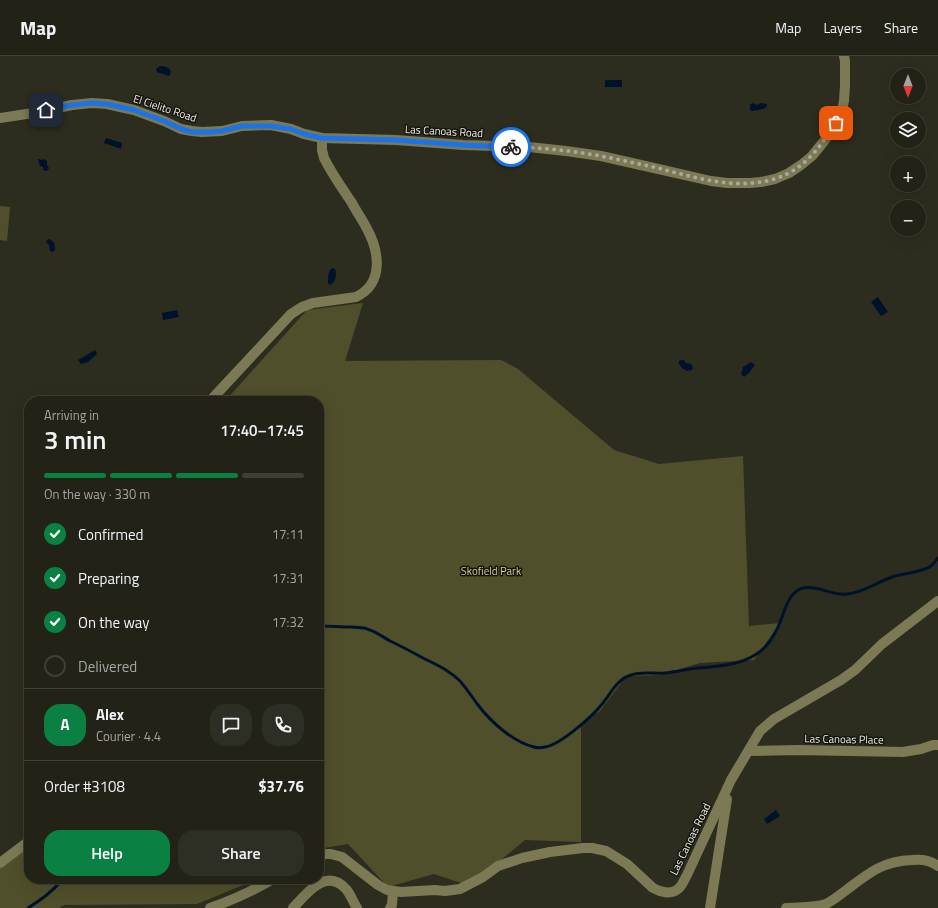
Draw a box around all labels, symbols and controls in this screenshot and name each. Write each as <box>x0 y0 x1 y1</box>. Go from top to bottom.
text: Map <box>20 13 56 42</box>
text: Map <box>775 17 801 38</box>
text: Layers <box>823 17 862 38</box>
text: Share <box>884 17 918 38</box>
north arrow <box>890 68 926 104</box>
map controls <box>890 68 926 236</box>
street label: El Cielito Road <box>131 90 199 126</box>
pin <box>29 93 63 127</box>
icon: home <box>35 99 57 121</box>
pin <box>819 106 853 140</box>
icon: bag <box>825 112 847 134</box>
button: layers <box>890 112 926 148</box>
street label: Las Canoas Road <box>404 121 484 141</box>
courier <box>491 127 531 167</box>
icon: bike <box>500 136 522 158</box>
button: + <box>890 156 926 192</box>
button: − <box>890 200 926 236</box>
text: Arriving in <box>44 405 99 425</box>
text: 17:40–17:45 <box>220 419 304 442</box>
text: 3 min <box>44 420 107 459</box>
text: On the way · 330 m <box>44 484 150 504</box>
icon: check <box>44 523 66 545</box>
text: Confirmed <box>78 523 143 546</box>
text: 17:11 <box>272 524 304 544</box>
park label: Skofield Park <box>461 563 522 579</box>
icon: check <box>44 567 66 589</box>
text: Preparing <box>78 567 139 590</box>
text: 17:31 <box>272 568 304 588</box>
icon: check <box>44 611 66 633</box>
text: On the way <box>78 611 150 634</box>
text: 17:32 <box>272 612 304 632</box>
text: Delivered <box>78 655 137 678</box>
text: Alex <box>96 703 124 726</box>
button: chat <box>210 704 252 746</box>
button: phone <box>262 704 304 746</box>
text: A <box>60 713 70 736</box>
text: Courier · 4.4 <box>96 726 161 746</box>
street label: Las Canoas Place <box>804 730 884 748</box>
text: Order #3108 <box>44 775 125 798</box>
text: $37.76 <box>258 775 304 798</box>
street label: Las Canoas Road <box>666 800 714 878</box>
button: Help <box>44 830 170 876</box>
button: Share <box>178 830 304 876</box>

